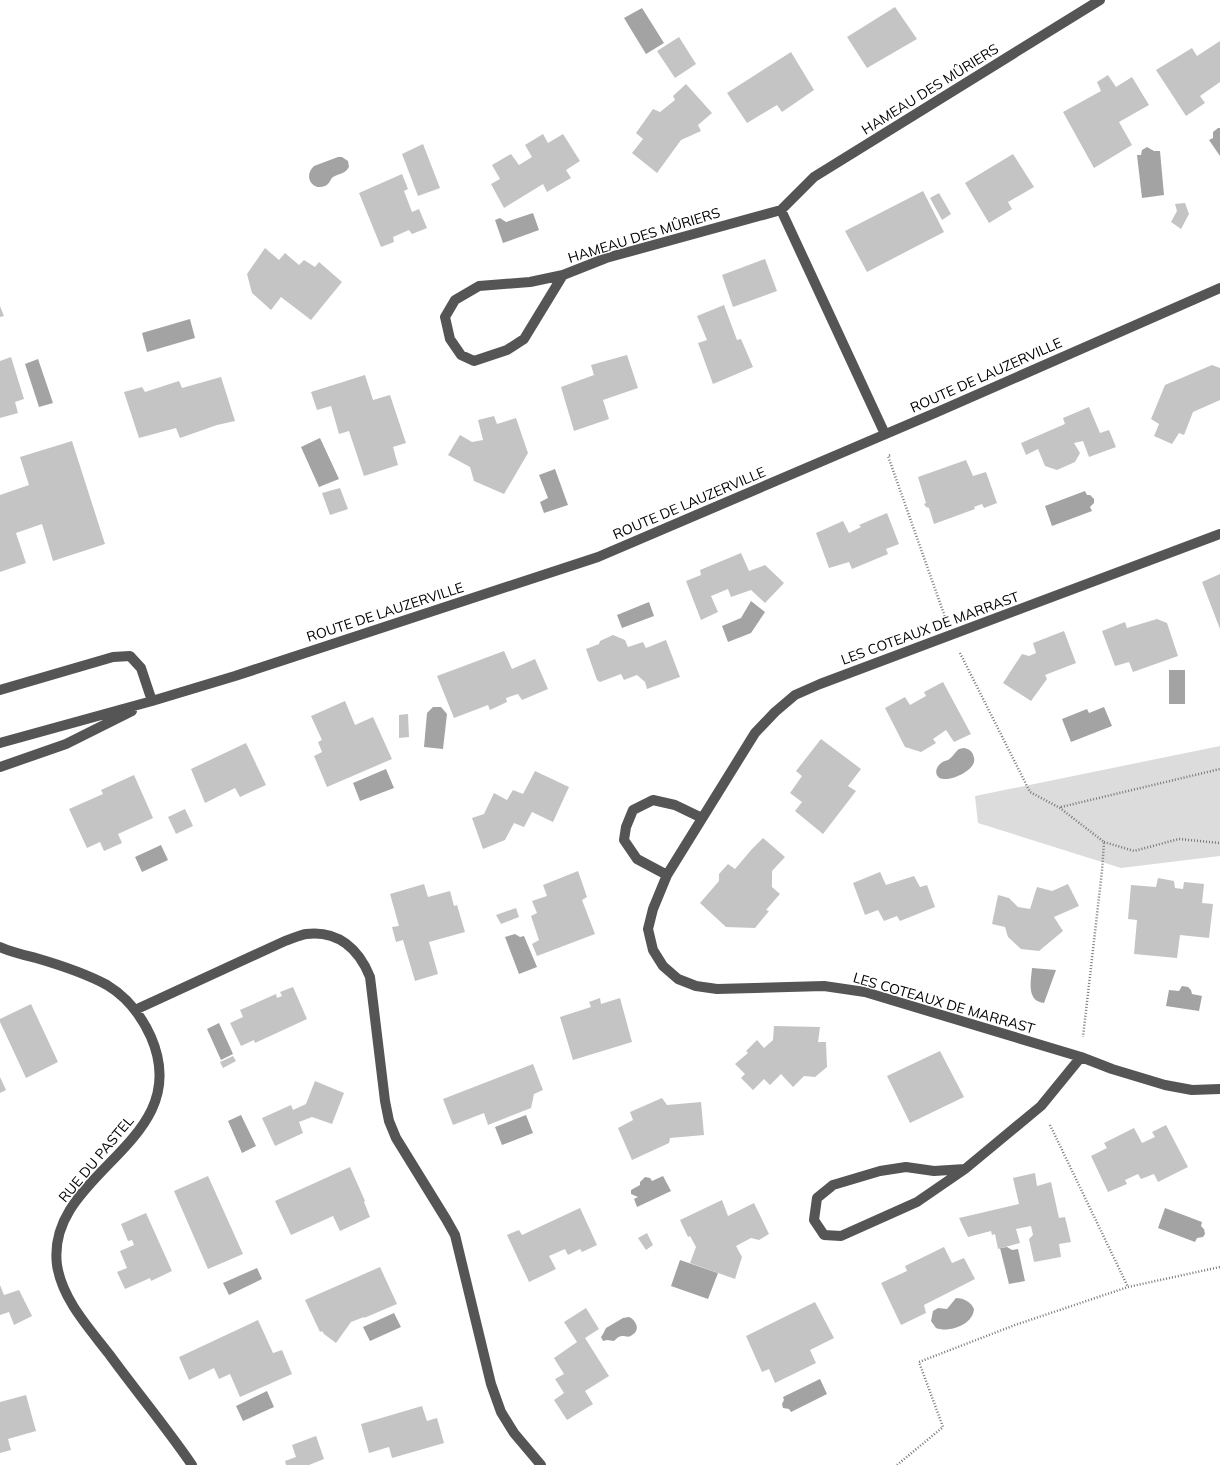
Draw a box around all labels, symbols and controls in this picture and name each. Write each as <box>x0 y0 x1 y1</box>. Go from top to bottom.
street label: HAMEAU DES MÛRIERS <box>858 39 1002 139</box>
street label: HAMEAU DES MÛRIERS <box>566 203 723 267</box>
street label: ROUTE DE LAUZERVILLE <box>907 333 1065 417</box>
street label: ROUTE DE LAUZERVILLE <box>610 463 768 543</box>
street label: ROUTE DE LAUZERVILLE <box>304 578 466 646</box>
street label: LES COTEAUX DE MARRAST <box>839 587 1022 669</box>
street label: LES COTEAUX DE MARRAST <box>851 968 1037 1038</box>
street label: RUE DU PASTEL <box>55 1112 138 1206</box>

